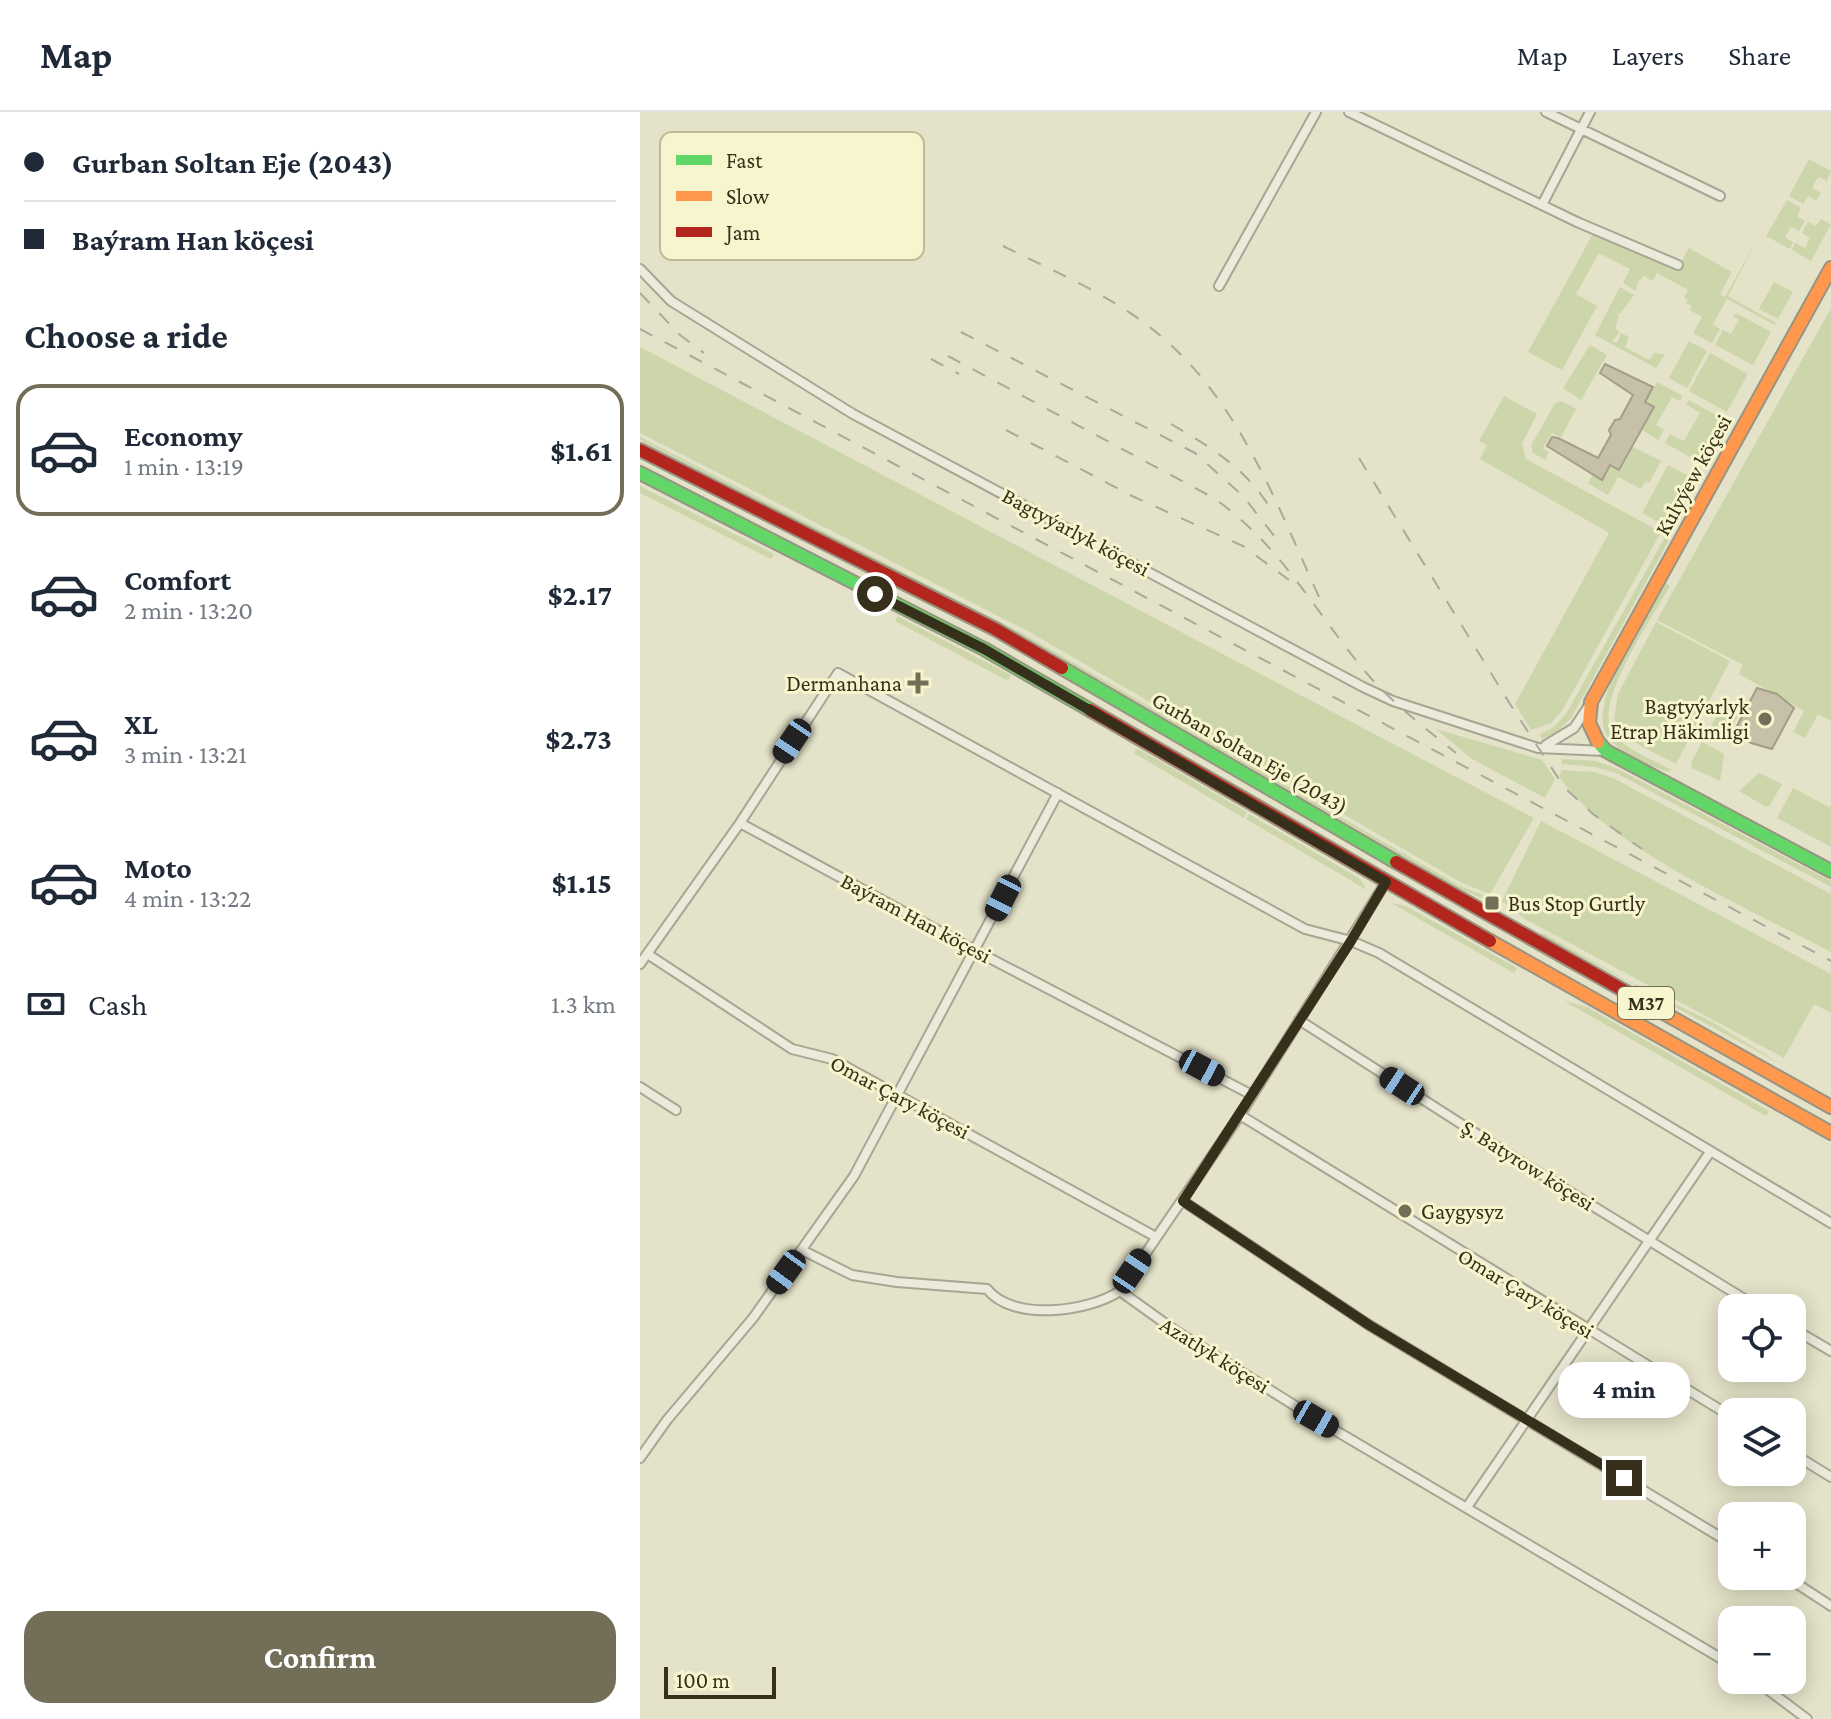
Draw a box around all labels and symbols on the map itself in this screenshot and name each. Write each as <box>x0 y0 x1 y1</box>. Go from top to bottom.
legend <box>660 132 924 260</box>
text: Fast <box>726 148 763 173</box>
text: Slow <box>726 184 770 209</box>
text: Jam <box>724 220 761 245</box>
street label: Kulyýew köçesi <box>1650 410 1737 540</box>
street label: Bagtyýarlyk köçesi <box>998 483 1154 581</box>
route start <box>857 576 893 612</box>
place label: Dermanhana <box>786 671 902 696</box>
marker: Dermanhana <box>909 674 927 692</box>
street label: Gurban Soltan Eje (2043) <box>1147 687 1352 820</box>
place label: Bagtyýarlyk Etrap Häkimligi <box>1610 694 1749 744</box>
marker: Bagtyýarlyk Etrap Häkimligi <box>1756 710 1774 728</box>
car <box>769 714 815 768</box>
street label: Baýram Han köçesi <box>837 868 996 968</box>
car <box>981 871 1025 925</box>
place label: Bus Stop Gurtly <box>1508 891 1646 916</box>
marker: Bus Stop Gurtly <box>1483 894 1501 912</box>
road number: M37 <box>1618 987 1674 1019</box>
car <box>1175 1046 1229 1090</box>
street label: Omar Çary köçesi <box>826 1050 974 1144</box>
car <box>1375 1063 1429 1109</box>
street label: Ş. Batyrow köçesi <box>1457 1114 1599 1216</box>
place label: Gaygysyz <box>1421 1199 1504 1224</box>
marker: Gaygysyz <box>1396 1202 1414 1220</box>
street label: Omar Çary köçesi <box>1454 1243 1599 1344</box>
car <box>1109 1244 1155 1298</box>
car <box>762 1246 810 1298</box>
street label: Azatlyk köçesi <box>1156 1311 1274 1399</box>
callout: 4 min <box>1558 1362 1690 1418</box>
car <box>1289 1397 1343 1441</box>
route end <box>1606 1460 1642 1496</box>
scale bar <box>664 1663 776 1699</box>

